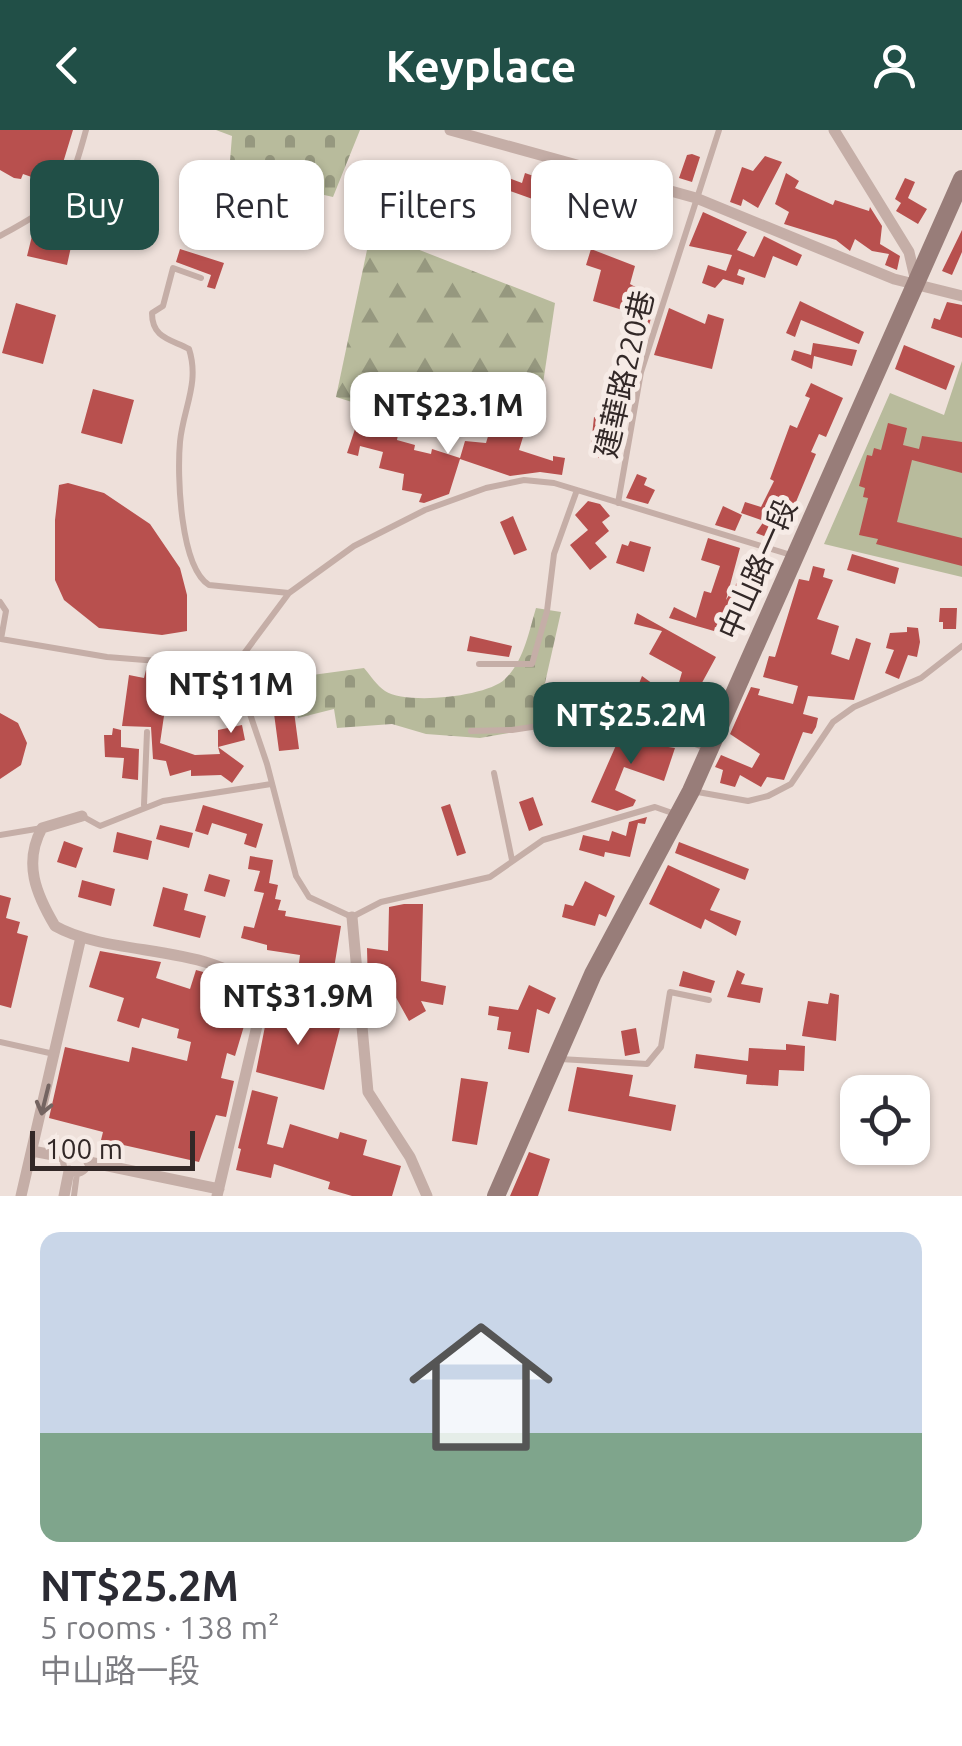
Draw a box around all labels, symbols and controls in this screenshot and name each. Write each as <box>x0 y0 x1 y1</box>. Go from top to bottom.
icon: back <box>40 38 95 93</box>
icon: person <box>867 38 922 93</box>
text: Keyplace <box>386 40 576 91</box>
chip: Buy <box>30 160 159 250</box>
chip: Rent <box>179 160 324 250</box>
chip: Filters <box>344 160 511 250</box>
chip: New <box>531 160 673 250</box>
street label: 建華路220巷 <box>588 287 660 461</box>
pin: NT$23.1M <box>345 372 551 457</box>
text: NT$23.1M <box>372 386 524 422</box>
street label: 中山路一段 <box>711 494 803 644</box>
pin: NT$11M <box>150 651 312 736</box>
text: NT$11M <box>168 665 294 701</box>
pin: NT$25.2M <box>528 682 734 767</box>
text: NT$25.2M <box>555 696 707 732</box>
pin: NT$31.9M <box>195 963 401 1048</box>
text: NT$31.9M <box>222 977 374 1013</box>
map controls <box>840 1075 930 1165</box>
button: locate <box>840 1075 930 1165</box>
one-way arrow <box>35 1083 53 1115</box>
scale bar <box>30 1126 195 1170</box>
text: 100 m <box>45 1133 123 1164</box>
icon: home <box>391 1297 571 1477</box>
text: NT$25.2M <box>40 1562 239 1609</box>
text: 5 rooms · 138 m² <box>40 1609 280 1645</box>
text: 中山路一段 <box>40 1652 200 1688</box>

